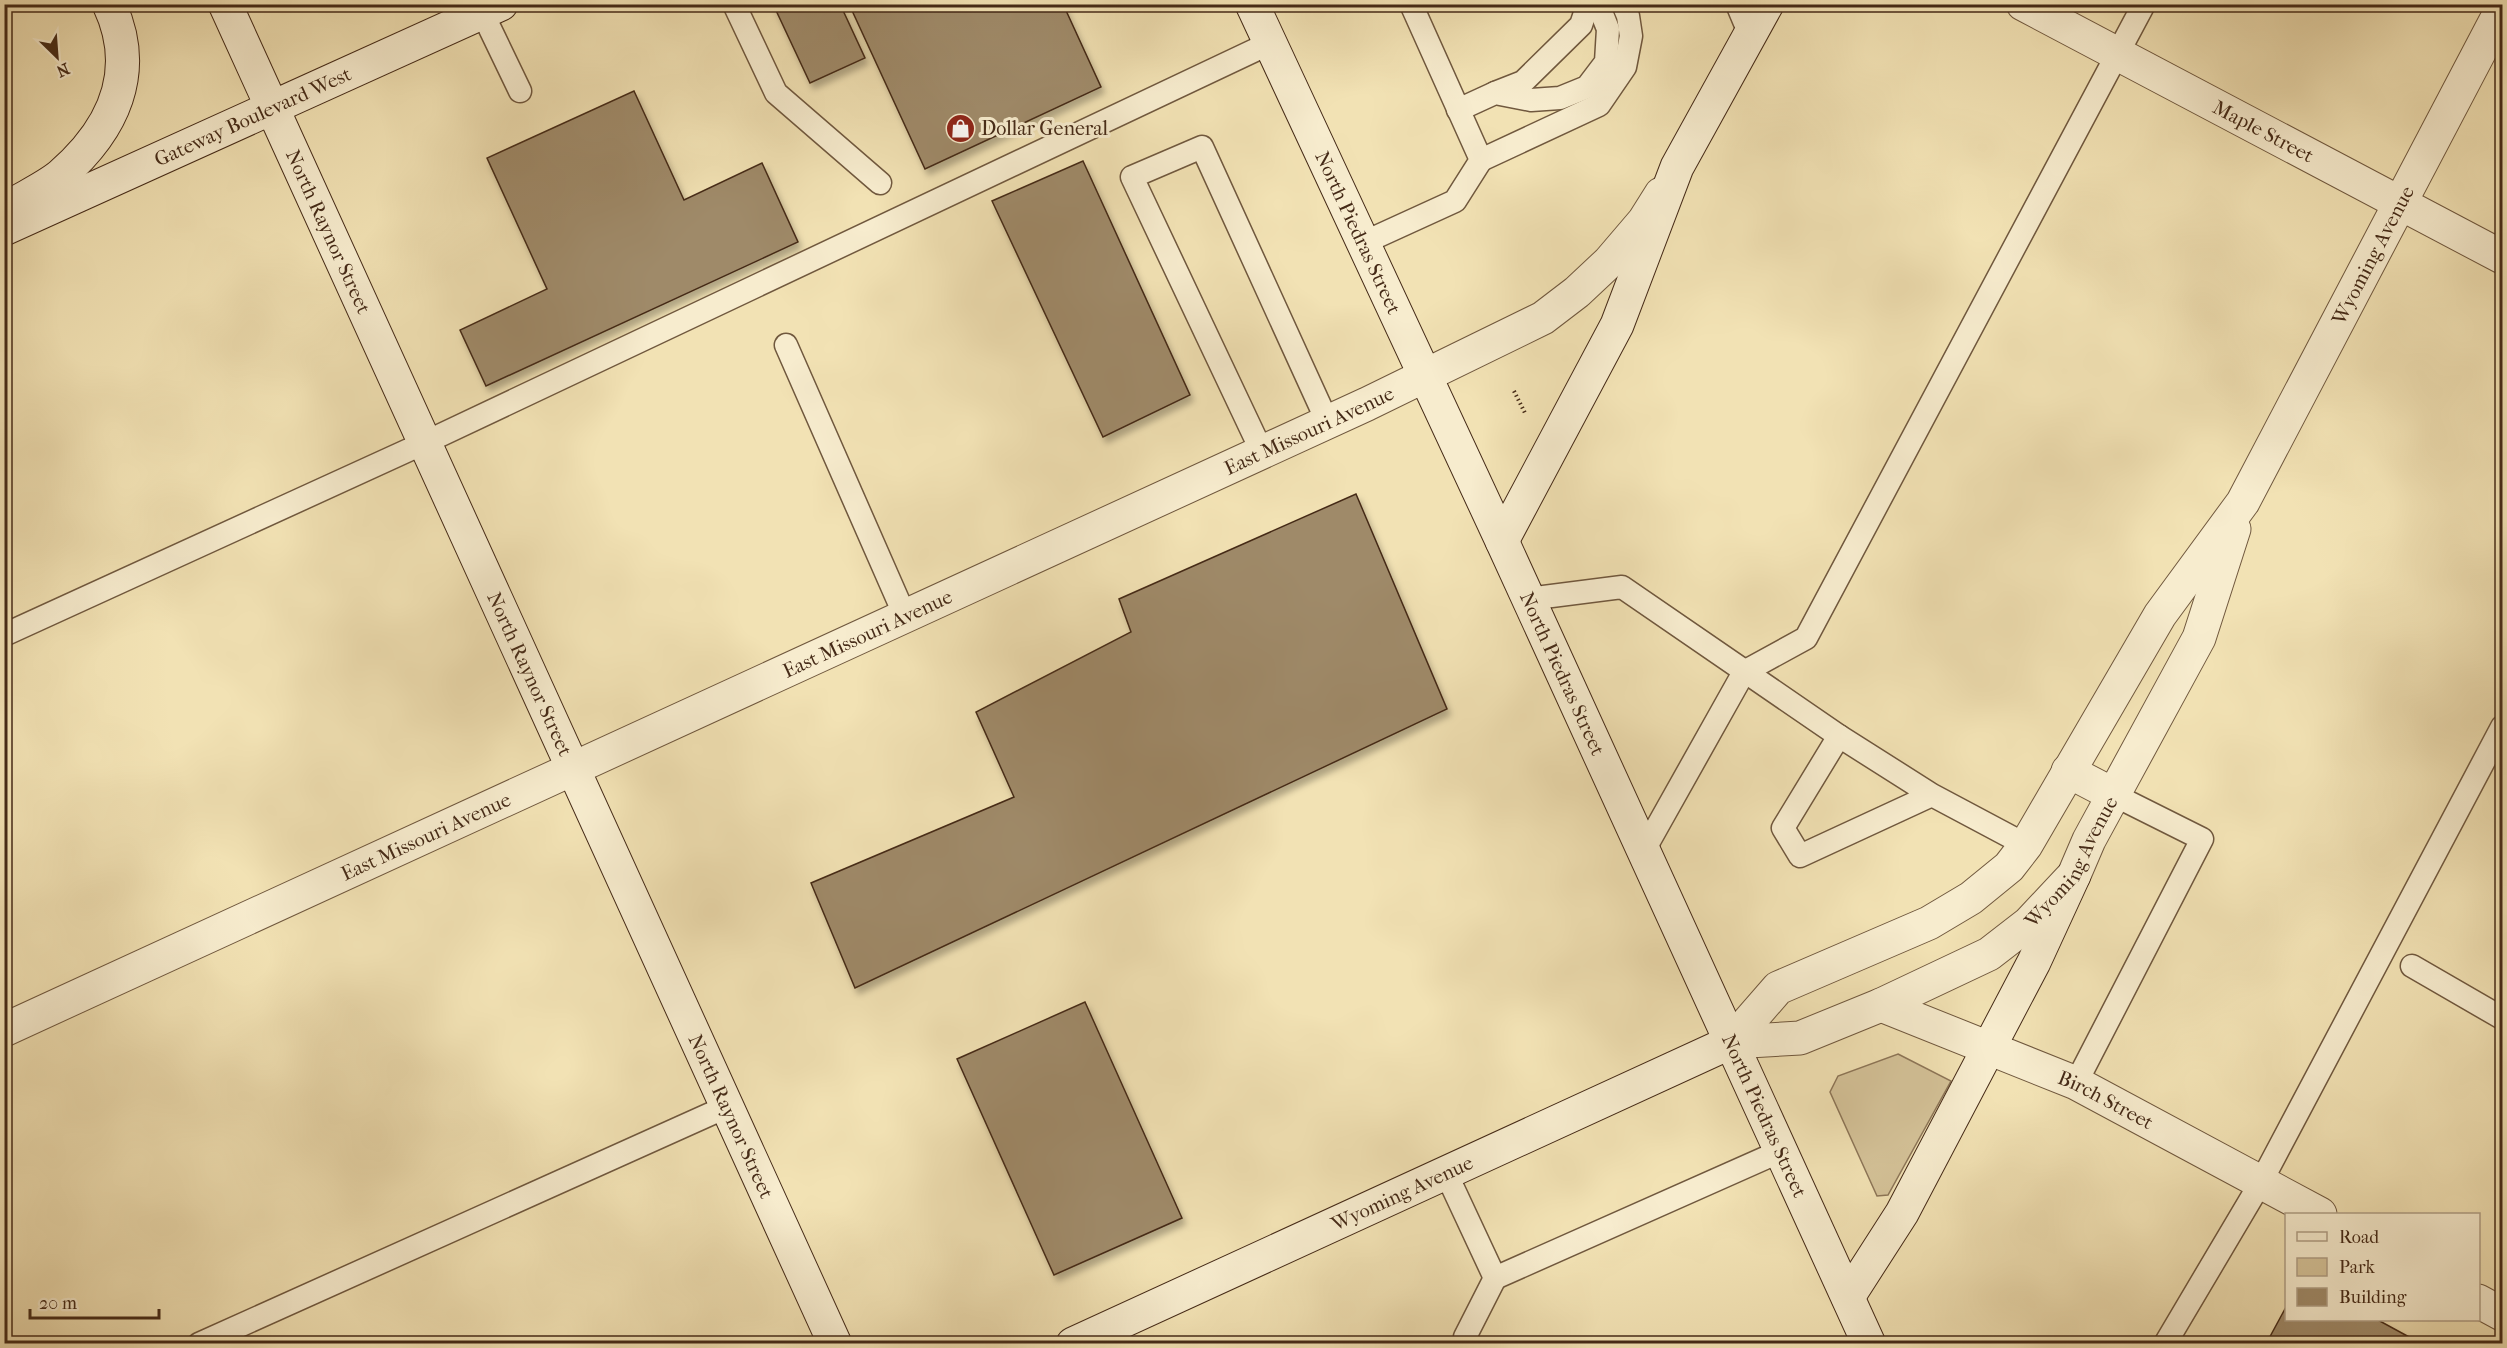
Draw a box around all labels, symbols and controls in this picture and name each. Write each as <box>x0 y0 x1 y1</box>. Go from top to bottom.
north arrow <box>27 27 87 87</box>
text: N <box>53 59 73 82</box>
street label: Gateway Boulevard West <box>151 62 355 171</box>
street label: Maple Street <box>2209 95 2318 167</box>
shop icon: Dollar General <box>944 112 976 144</box>
place label: Dollar General <box>981 117 1109 140</box>
street label: North Raynor Street <box>281 146 375 317</box>
street label: North Piedras Street <box>1310 148 1406 318</box>
street label: Wyoming Avenue <box>2327 182 2419 329</box>
street label: East Missouri Avenue <box>1221 382 1398 480</box>
street label: East Missouri Avenue <box>779 585 956 683</box>
street label: North Raynor Street <box>482 588 577 760</box>
street label: North Piedras Street <box>1515 588 1609 759</box>
street label: East Missouri Avenue <box>337 788 514 886</box>
street label: Wyoming Avenue <box>2019 792 2123 933</box>
street label: North Piedras Street <box>1717 1030 1811 1201</box>
street label: North Raynor Street <box>684 1031 778 1202</box>
street label: Birch Street <box>2055 1066 2157 1134</box>
street label: Wyoming Avenue <box>1327 1151 1477 1236</box>
legend <box>2285 1213 2480 1321</box>
text: Road <box>2339 1227 2379 1248</box>
text: Park <box>2339 1257 2376 1278</box>
scale bar <box>30 1282 159 1320</box>
text: Building <box>2339 1287 2407 1308</box>
text: 20 m <box>39 1293 77 1314</box>

